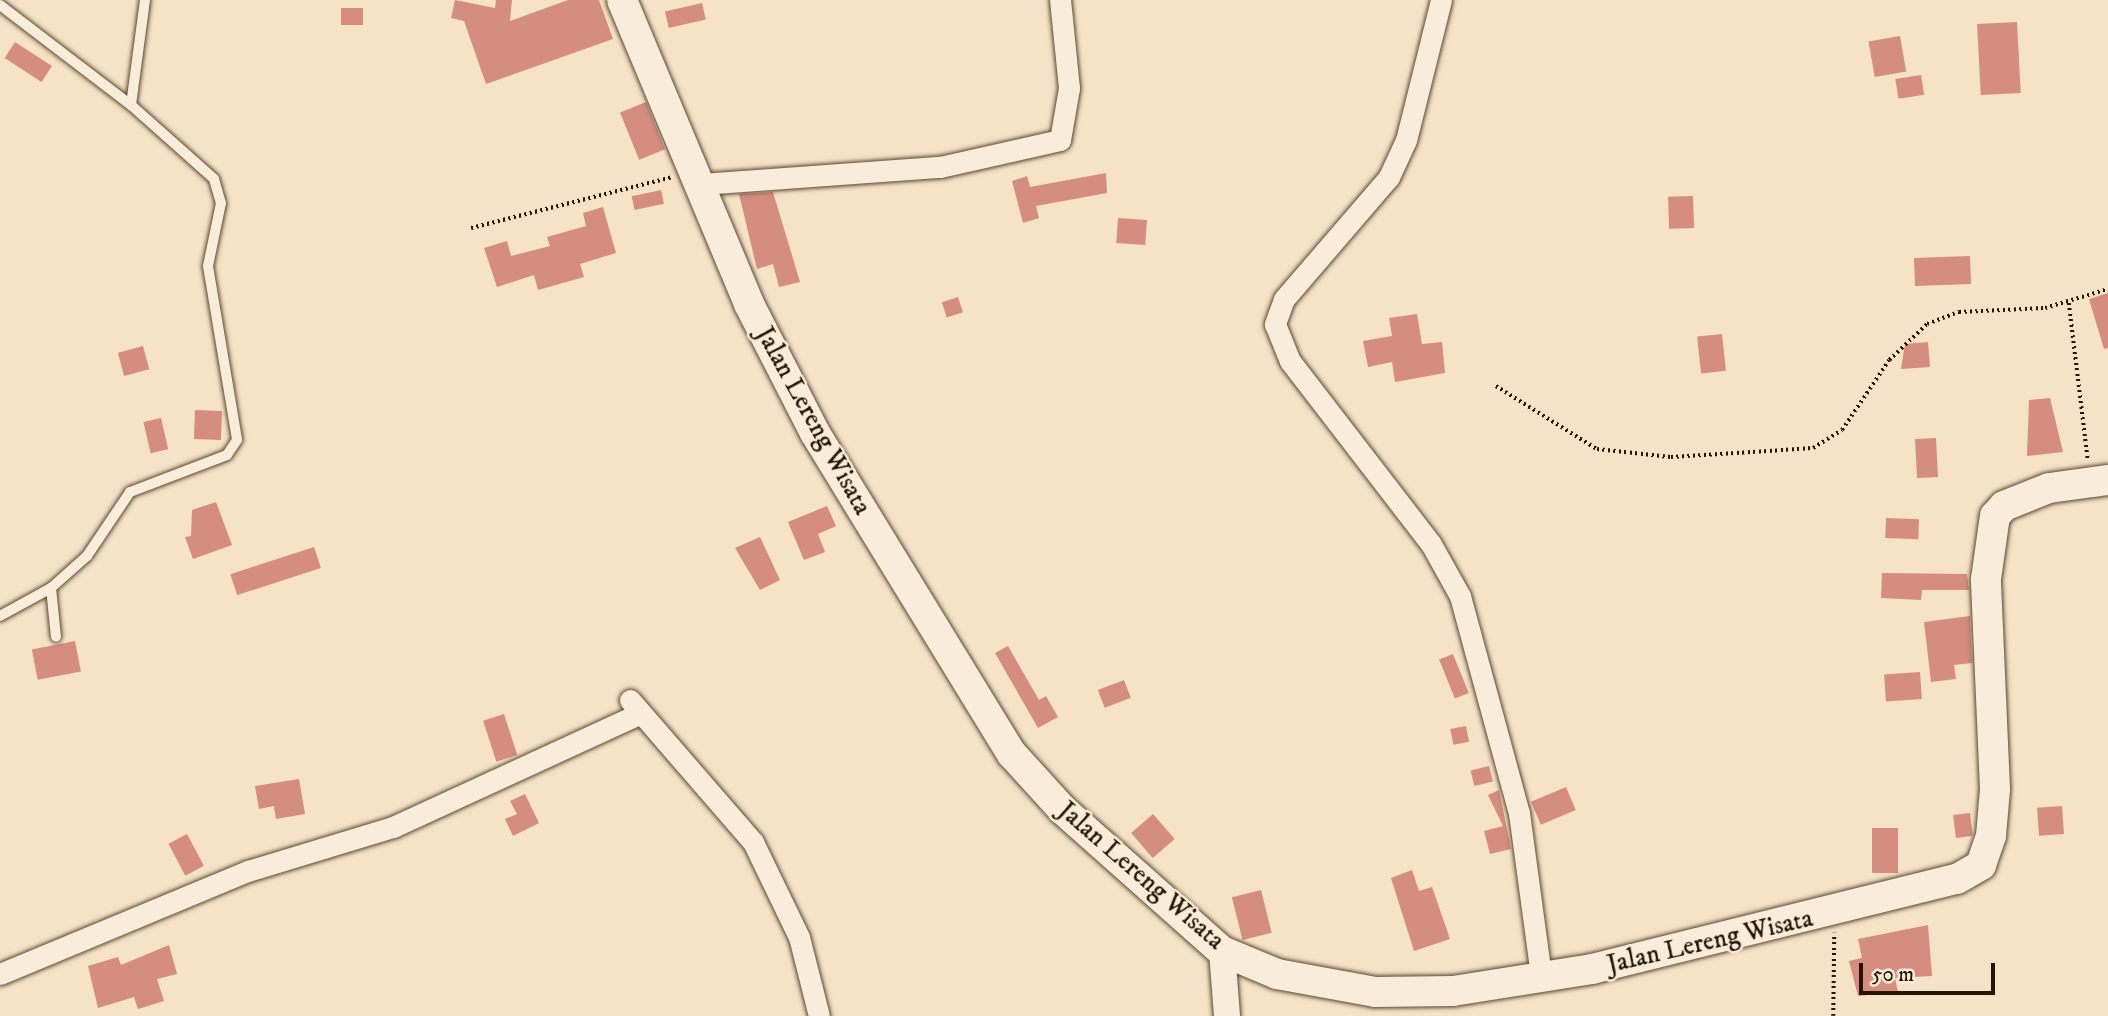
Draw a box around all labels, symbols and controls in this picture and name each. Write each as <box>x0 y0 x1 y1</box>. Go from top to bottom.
street label: Jalan Lereng Wisata <box>748 321 878 521</box>
street label: Jalan Lereng Wisata <box>1051 795 1231 957</box>
street label: Jalan Lereng Wisata <box>1604 903 1816 981</box>
scale bar <box>1863 950 2000 994</box>
text: 50 m <box>1872 962 1914 988</box>

